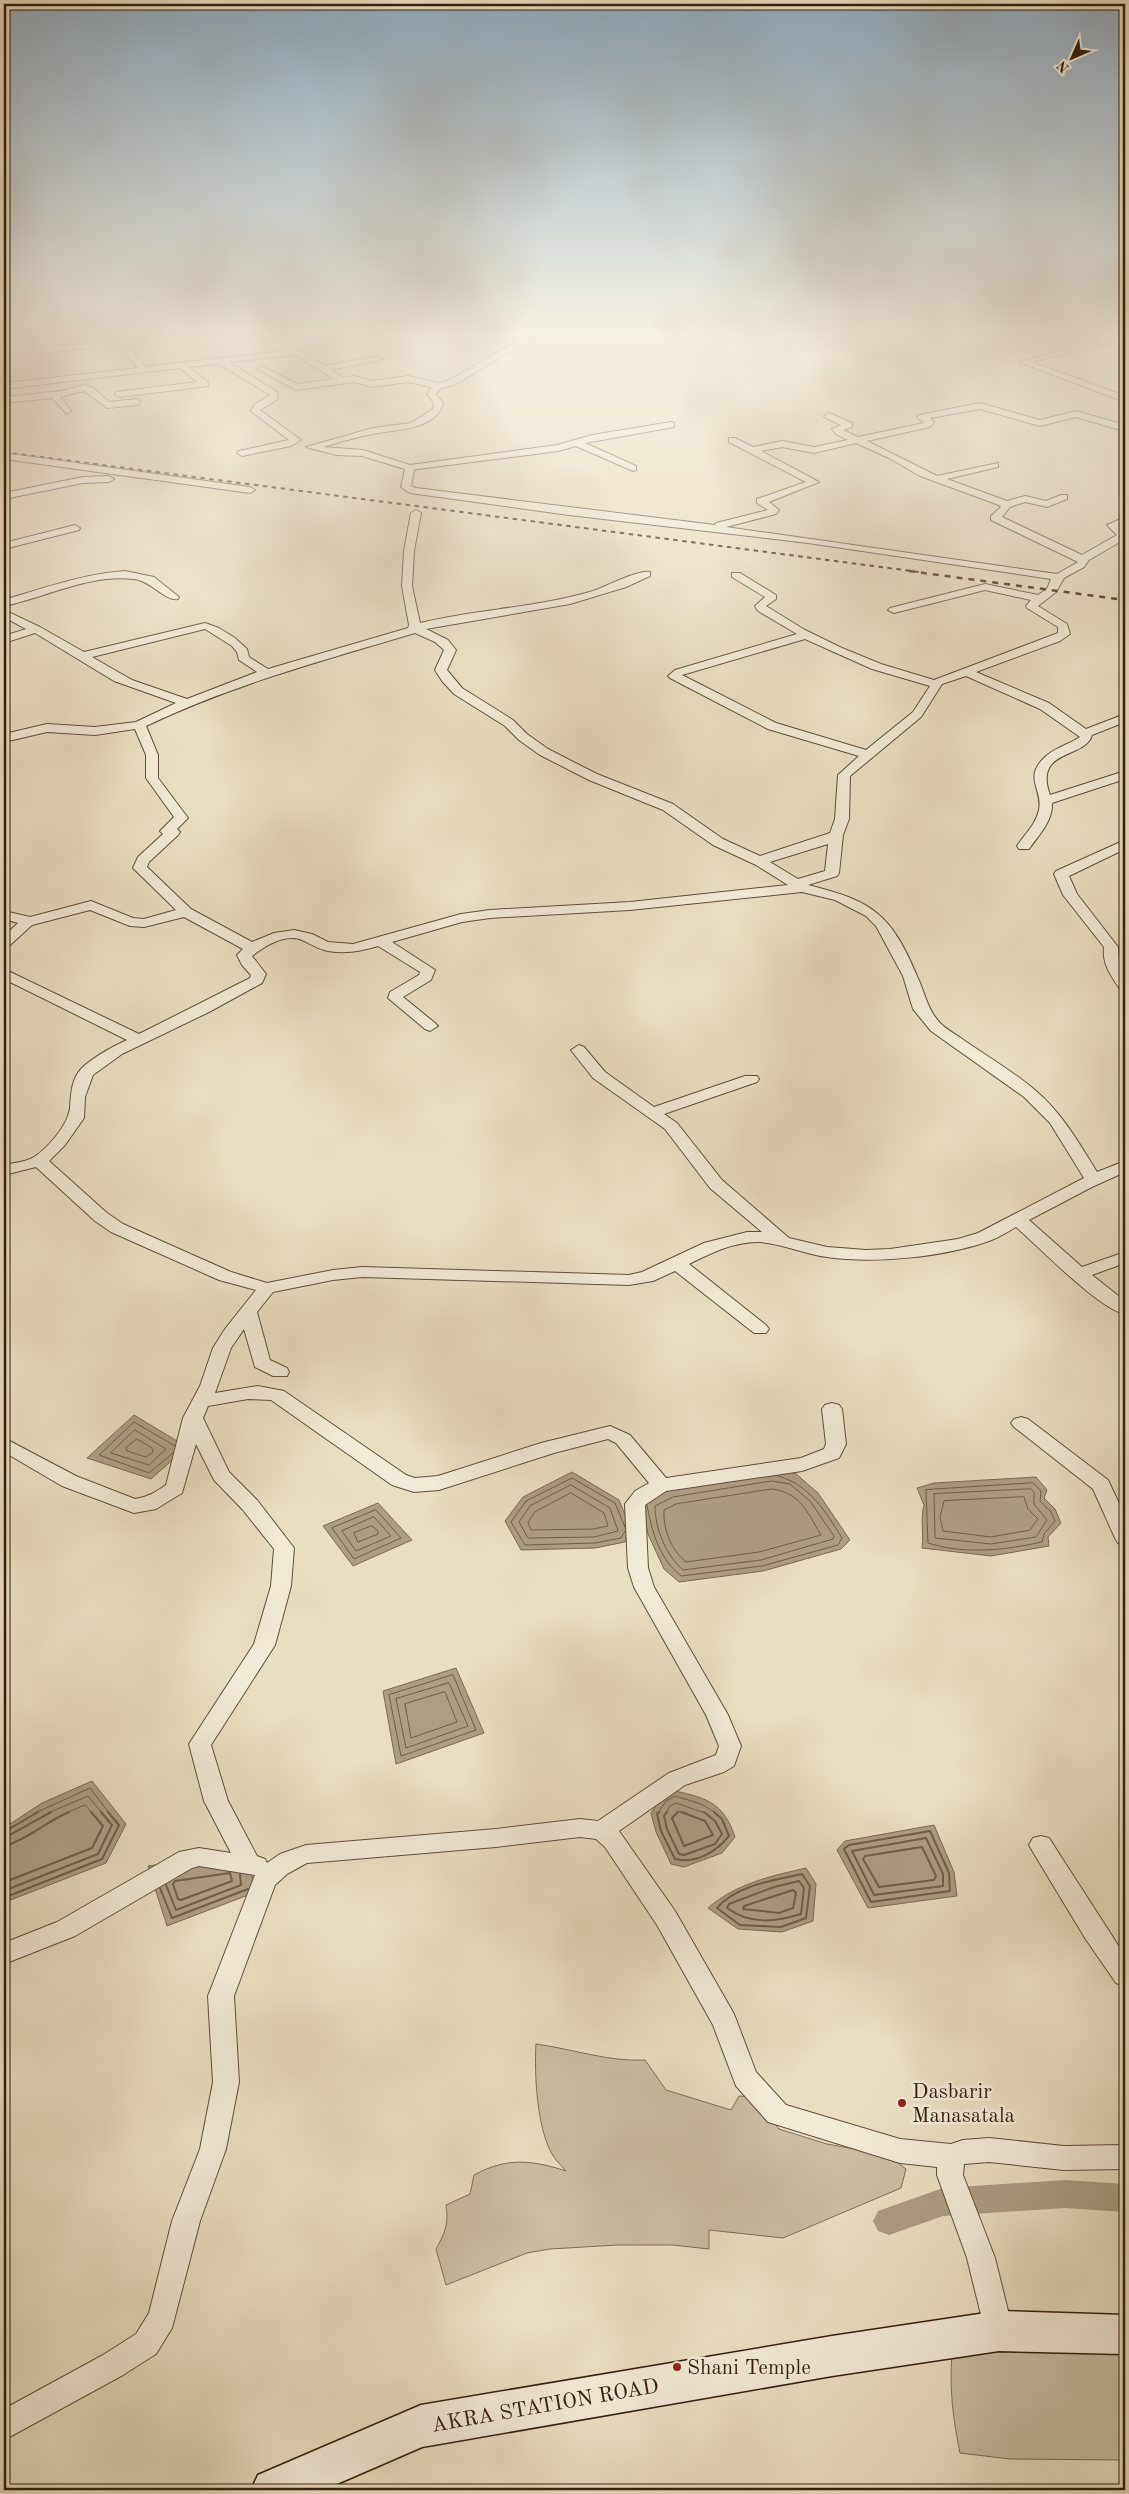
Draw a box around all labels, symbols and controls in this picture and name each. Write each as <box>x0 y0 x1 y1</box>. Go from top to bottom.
north arrow <box>1046 32 1096 82</box>
text: N <box>1055 58 1072 75</box>
place label: Dasbarir Manasatala <box>912 2082 1015 2127</box>
marker: Dasbarir Manasatala <box>896 2097 908 2109</box>
place label: Shani Temple <box>687 2358 811 2379</box>
marker: Shani Temple <box>671 2361 683 2373</box>
street label: AKRA STATION ROAD <box>430 2376 660 2437</box>

